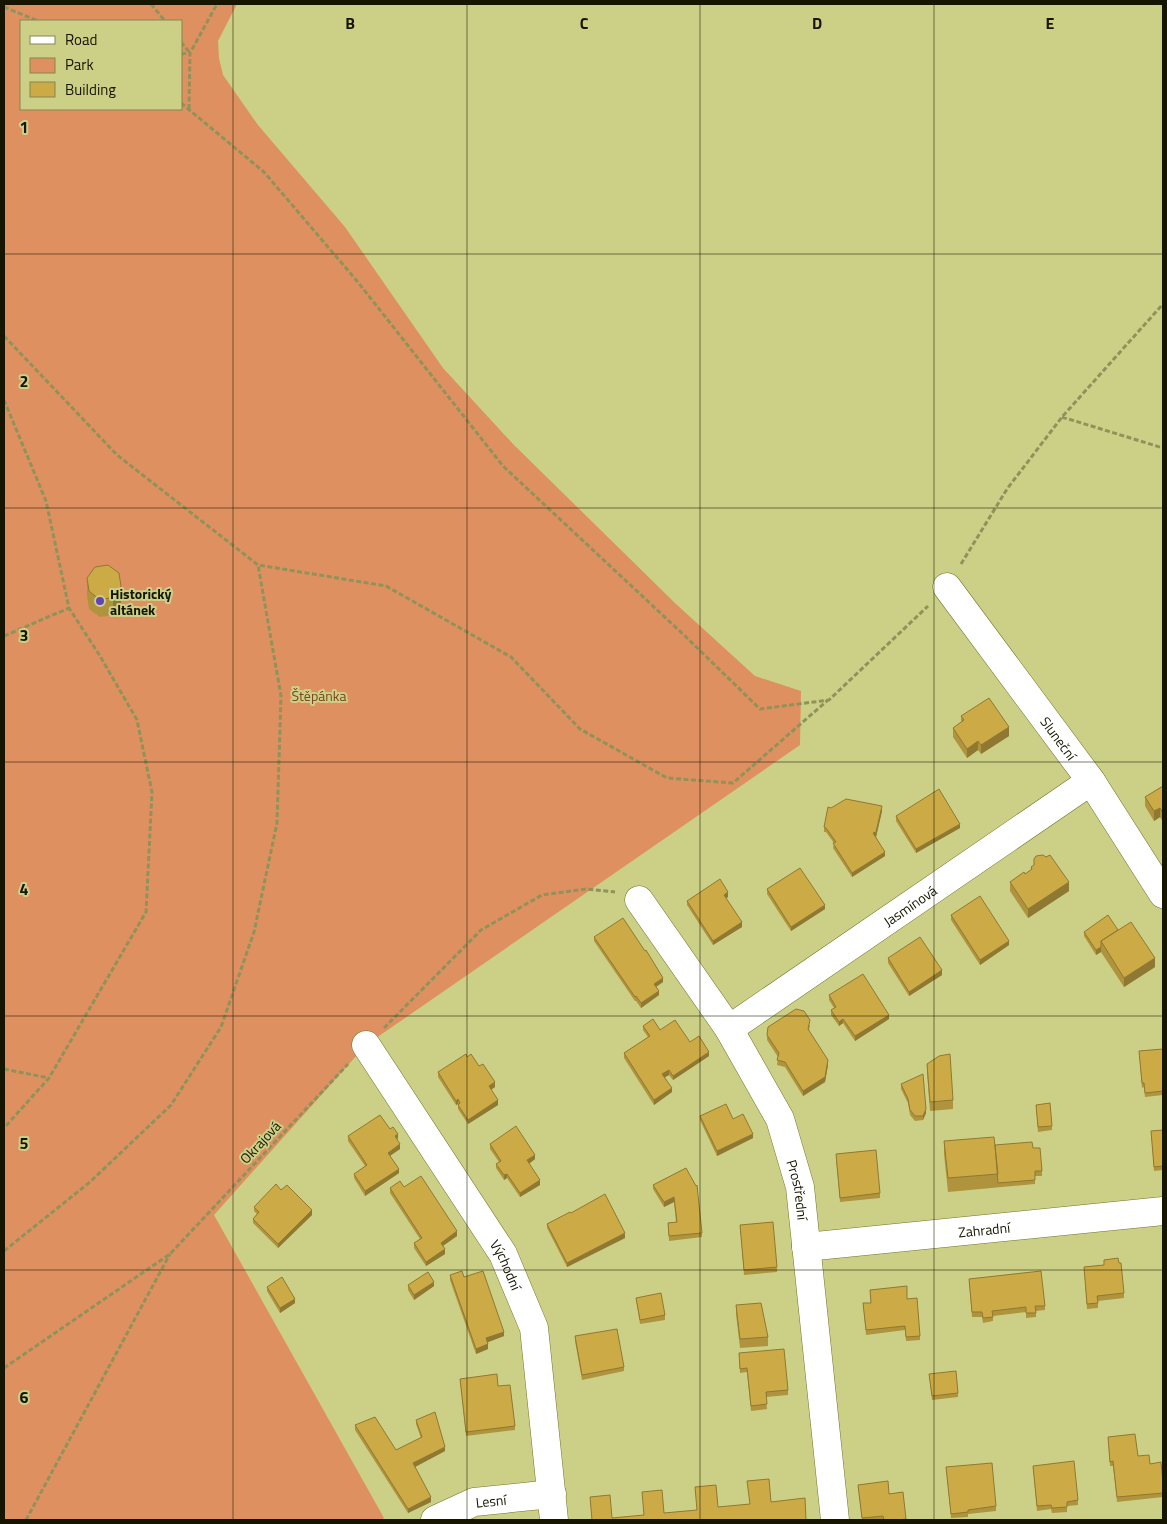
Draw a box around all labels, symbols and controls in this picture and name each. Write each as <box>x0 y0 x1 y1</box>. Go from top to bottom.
text: B <box>345 11 355 35</box>
text: C <box>580 11 589 35</box>
text: D <box>812 11 822 35</box>
text: E <box>1046 11 1055 35</box>
legend <box>20 20 182 110</box>
text: Road <box>65 28 97 51</box>
text: Park <box>65 53 94 76</box>
text: Building <box>65 78 116 101</box>
text: 1 <box>20 115 28 139</box>
text: 2 <box>20 369 28 393</box>
place label: Historický altánek <box>110 583 172 620</box>
marker: Historický altánek <box>94 595 106 607</box>
text: 3 <box>20 623 28 647</box>
park label: Štěpánka <box>291 685 347 706</box>
street label: Sluneční <box>1036 712 1083 765</box>
text: 4 <box>20 877 29 901</box>
street label: Jasmínová <box>879 879 941 931</box>
street label: Okrajová <box>235 1116 285 1168</box>
text: 5 <box>20 1131 29 1155</box>
street label: Prostřední <box>782 1157 814 1222</box>
street label: Zahradní <box>957 1216 1012 1242</box>
street label: Východní <box>486 1235 528 1294</box>
text: 6 <box>20 1385 29 1409</box>
street label: Lesní <box>475 1488 508 1512</box>

